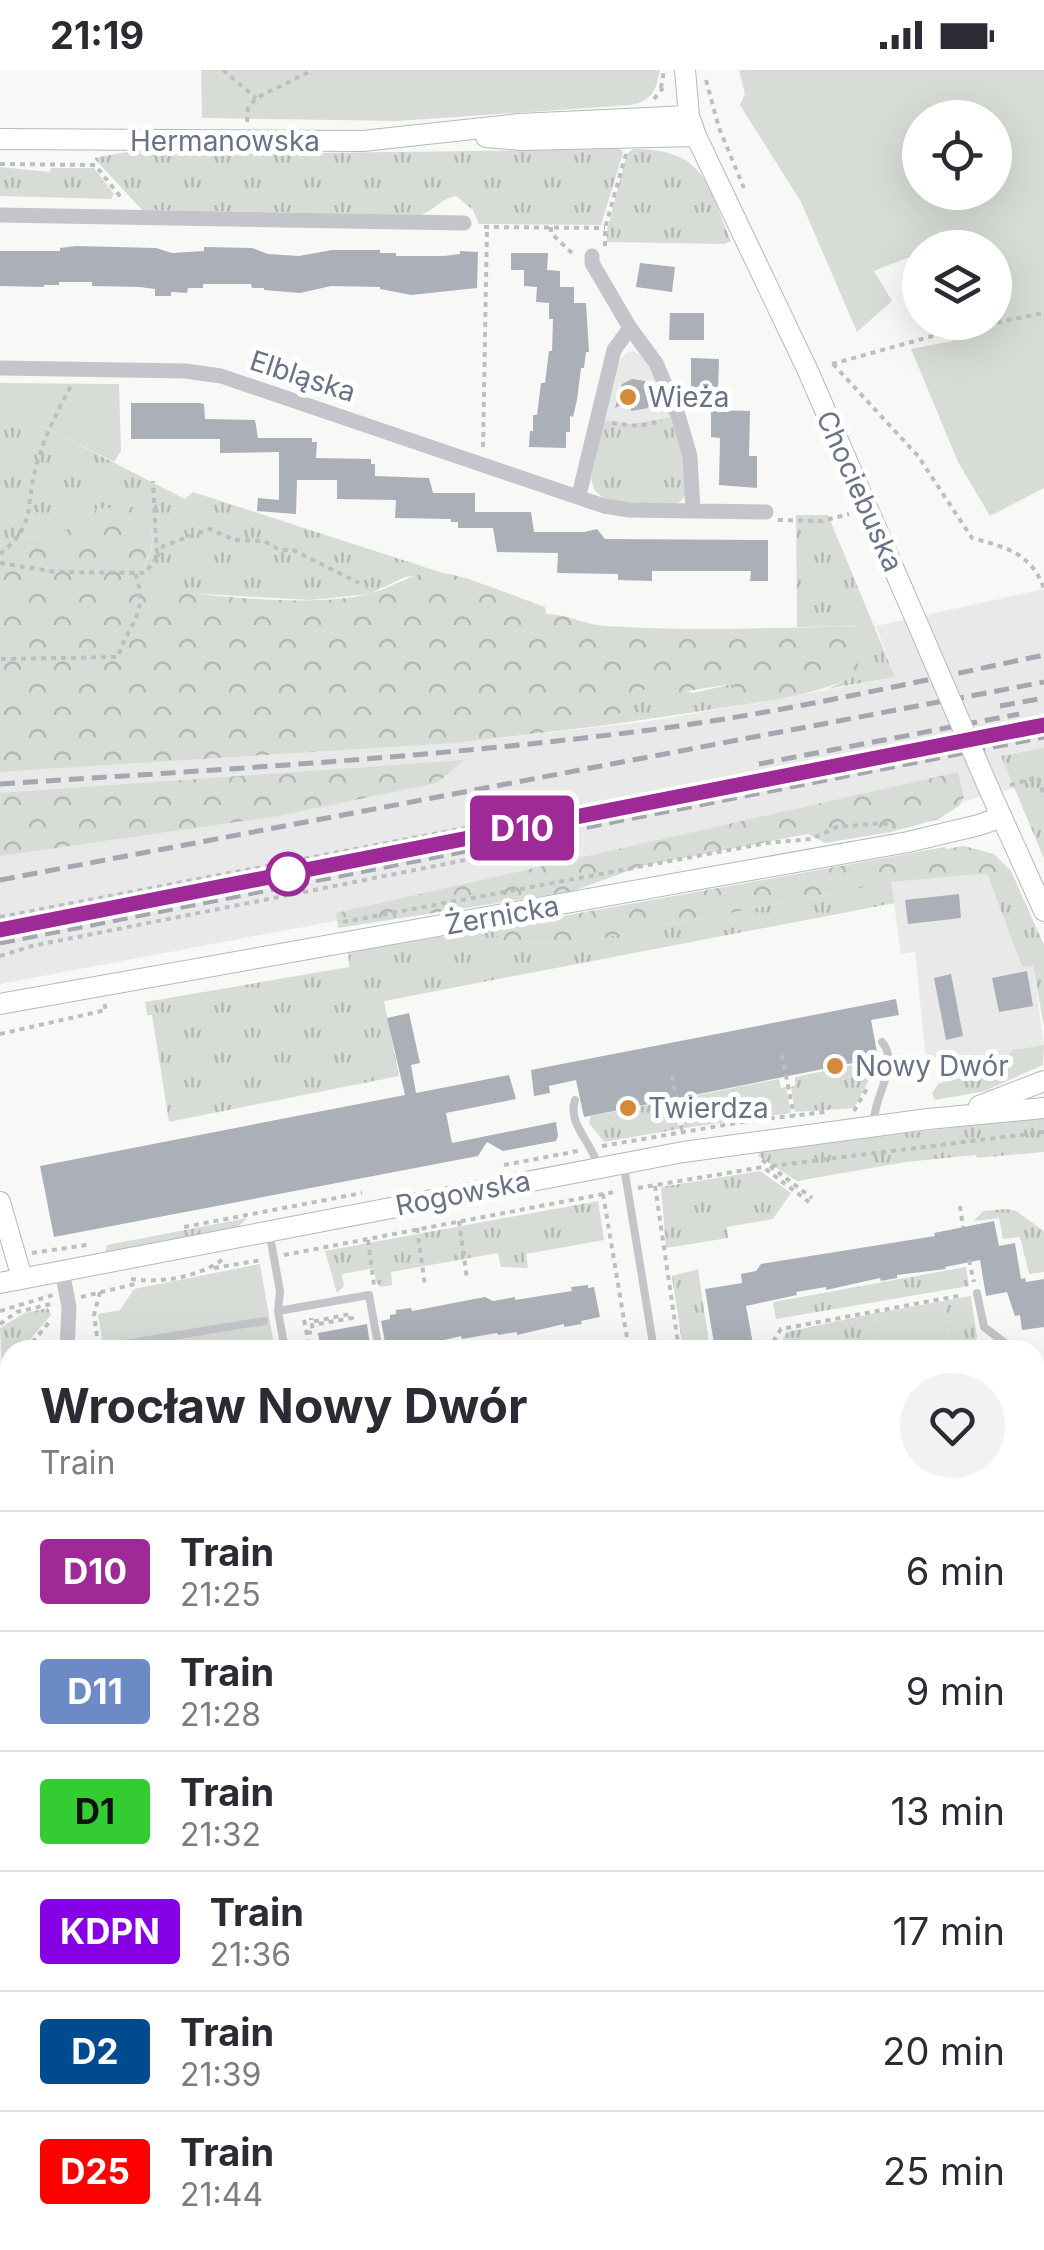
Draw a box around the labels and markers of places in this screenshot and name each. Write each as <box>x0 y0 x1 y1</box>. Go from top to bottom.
place label: Wieża <box>648 380 729 414</box>
marker: Wieża <box>617 386 639 408</box>
unlabelled marker <box>267 853 309 895</box>
place label: Nowy Dwór <box>855 1049 1009 1083</box>
marker: Nowy Dwór <box>824 1055 846 1077</box>
place label: Twierdza <box>648 1091 769 1125</box>
marker: Twierdza <box>617 1097 639 1119</box>

